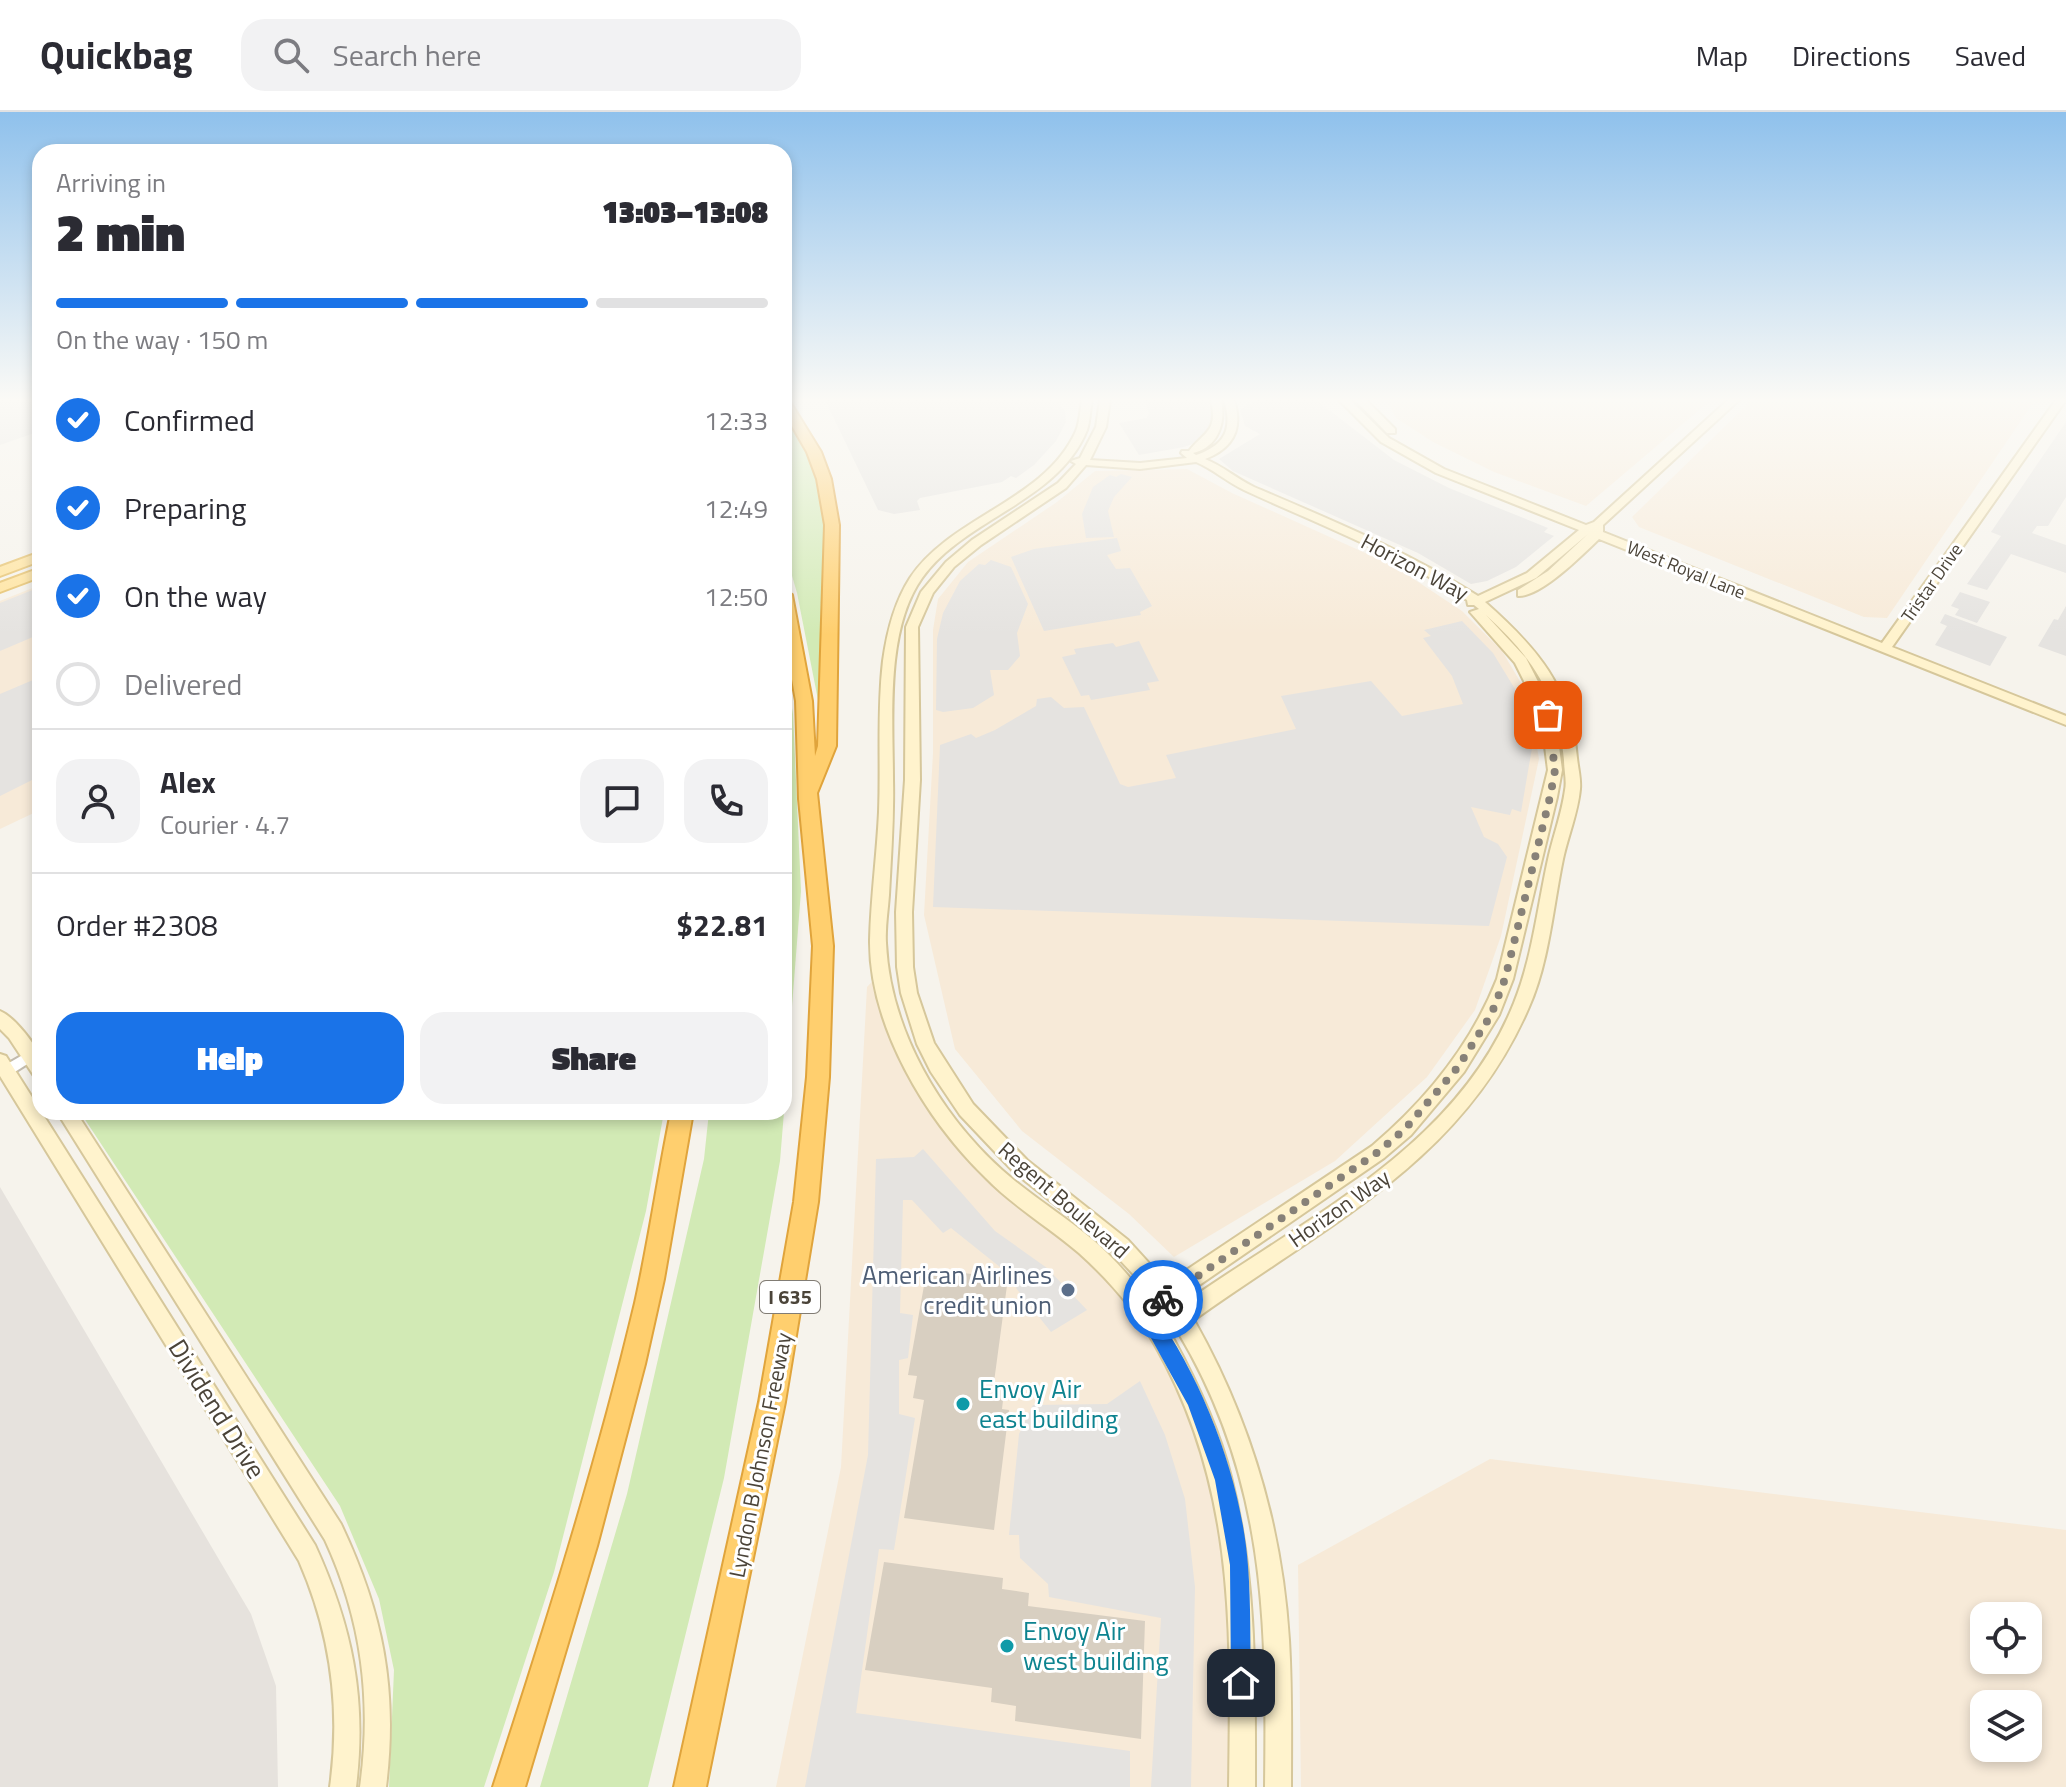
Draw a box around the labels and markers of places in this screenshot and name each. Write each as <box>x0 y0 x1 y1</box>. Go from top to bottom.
pin <box>1514 681 1582 749</box>
place label: American Airlines credit union <box>862 1255 1052 1324</box>
marker: American Airlines credit union <box>1059 1281 1077 1299</box>
place label: Envoy Air east building <box>979 1369 1118 1438</box>
marker: Envoy Air east building <box>954 1395 972 1413</box>
place label: Envoy Air west building <box>1023 1611 1169 1680</box>
marker: Envoy Air west building <box>998 1637 1016 1655</box>
pin <box>1207 1649 1275 1717</box>

